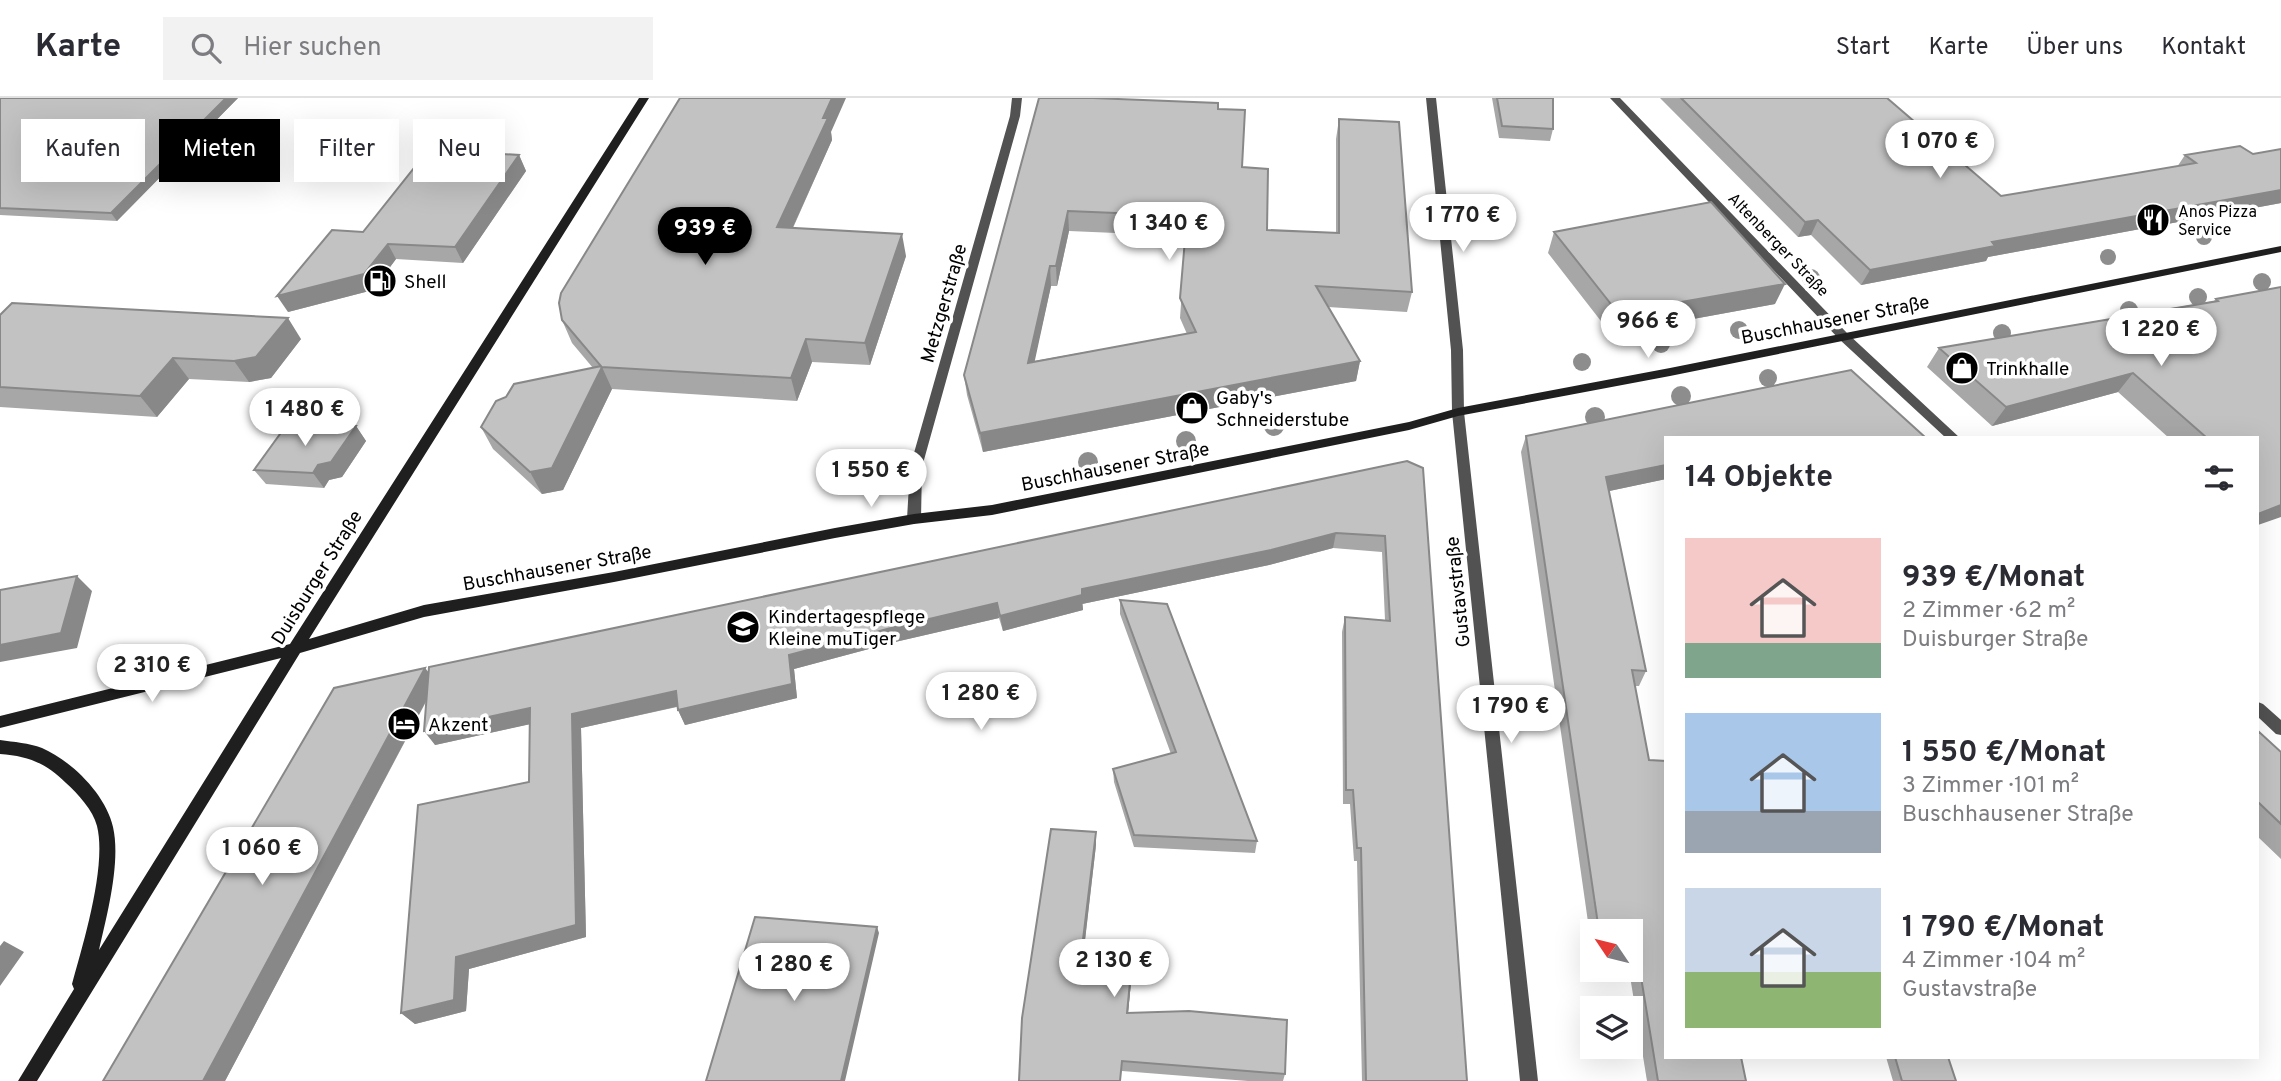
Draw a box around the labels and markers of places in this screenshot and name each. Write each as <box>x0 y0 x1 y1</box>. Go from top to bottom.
pin: 1 070 € <box>1875 120 2005 180</box>
pin: 1 770 € <box>1398 194 1528 254</box>
restaurant icon: Anos Pizza Service <box>2134 201 2172 239</box>
pin: 1 340 € <box>1104 202 1234 262</box>
place label: Anos Pizza Service <box>2178 203 2257 241</box>
pin: 939 € <box>656 208 754 267</box>
fuel station icon: Shell <box>361 262 399 300</box>
place label: Shell <box>404 271 447 295</box>
pin: 966 € <box>1599 300 1697 360</box>
pin: 1 220 € <box>2096 308 2226 368</box>
shop icon: Trinkhalle <box>1943 349 1981 387</box>
place label: Trinkhalle <box>1986 358 2069 382</box>
place label: Gaby's Schneiderstube <box>1216 387 1349 433</box>
pin: 1 480 € <box>240 388 370 448</box>
shop icon: Gaby's Schneiderstube <box>1173 389 1211 427</box>
pin: 1 550 € <box>806 450 936 509</box>
place label: Kindertagespflege Kleine muTiger <box>768 606 925 652</box>
school or university icon: Kindertagespflege Kleine muTiger <box>724 608 762 646</box>
pin: 2 310 € <box>87 644 217 704</box>
pin: 1 280 € <box>916 672 1046 732</box>
pin: 1 790 € <box>1446 686 1576 745</box>
hotel icon: Akzent <box>385 705 423 743</box>
place label: Akzent <box>428 714 488 738</box>
pin: 1 060 € <box>197 828 327 887</box>
pin: 2 130 € <box>1049 940 1179 999</box>
pin: 1 280 € <box>729 944 859 1003</box>

